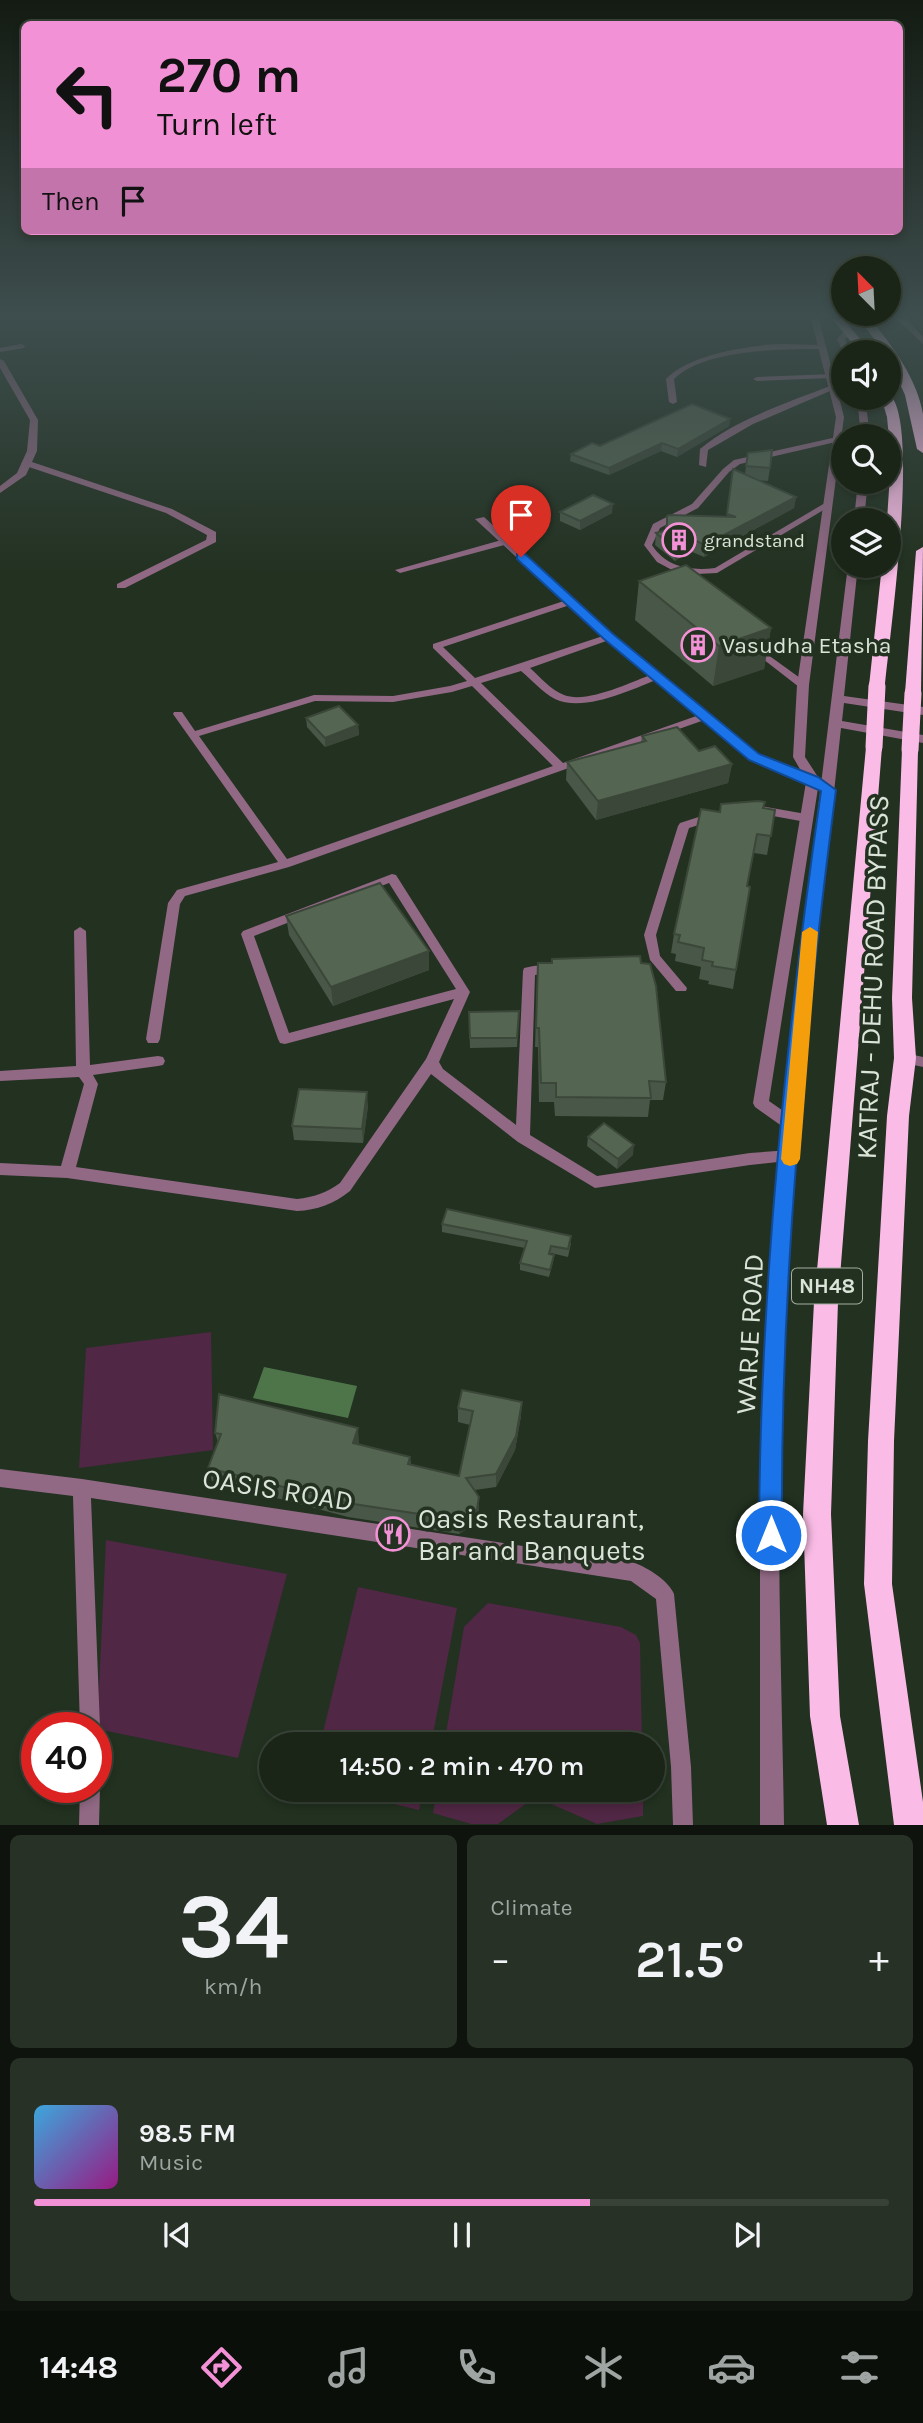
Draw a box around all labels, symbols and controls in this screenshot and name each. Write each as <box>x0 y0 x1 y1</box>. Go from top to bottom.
text: 270 m <box>157 47 301 104</box>
icon: left <box>42 49 133 140</box>
text: Turn left <box>157 106 277 143</box>
icon: arrive <box>114 182 152 220</box>
text: Then <box>42 186 100 217</box>
north arrow <box>831 256 901 326</box>
map controls <box>831 256 901 578</box>
button: sound <box>831 340 901 410</box>
button: search <box>831 424 901 494</box>
pin <box>491 485 551 557</box>
icon: arrive <box>502 496 540 534</box>
button: layers <box>831 508 901 578</box>
building icon: grandstand <box>660 521 698 559</box>
place label: grandstand <box>704 530 805 552</box>
building icon: Vasudha Etasha <box>679 626 717 664</box>
place label: Vasudha Etasha <box>722 632 891 659</box>
street label: KATRAJ - DEHU ROAD BYPASS <box>850 794 895 1160</box>
street label: WARJE ROAD <box>729 1253 770 1415</box>
road number: NH48 <box>792 1268 862 1304</box>
street label: OASIS ROAD <box>200 1461 356 1518</box>
position arrow <box>734 1498 808 1572</box>
place label: Oasis Restaurant, Bar and Banquets <box>418 1502 646 1567</box>
restaurant icon: Oasis Restaurant, Bar and Banquets <box>374 1515 412 1553</box>
speed limit sign: 40 <box>21 1712 112 1803</box>
text: 14:50 · 2 min · 470 m <box>340 1751 584 1782</box>
text: 34 <box>178 1874 289 1980</box>
text: Climate <box>491 1894 573 1921</box>
text: 21.5° <box>635 1929 744 1990</box>
text: − <box>491 1937 510 1982</box>
text: + <box>869 1937 889 1982</box>
text: km/h <box>204 1973 262 2000</box>
text: 98.5 FM <box>139 2118 236 2149</box>
text: Music <box>139 2149 203 2176</box>
icon: previous <box>158 2216 196 2254</box>
icon: pause <box>443 2216 481 2254</box>
icon: next <box>728 2216 766 2254</box>
icon: directions <box>197 2343 246 2392</box>
icon: music <box>324 2343 373 2392</box>
icon: phone <box>452 2343 501 2392</box>
icon: climate <box>579 2343 628 2392</box>
icon: car <box>707 2343 756 2392</box>
icon: filters <box>835 2343 884 2392</box>
text: 14:48 <box>39 2349 118 2386</box>

